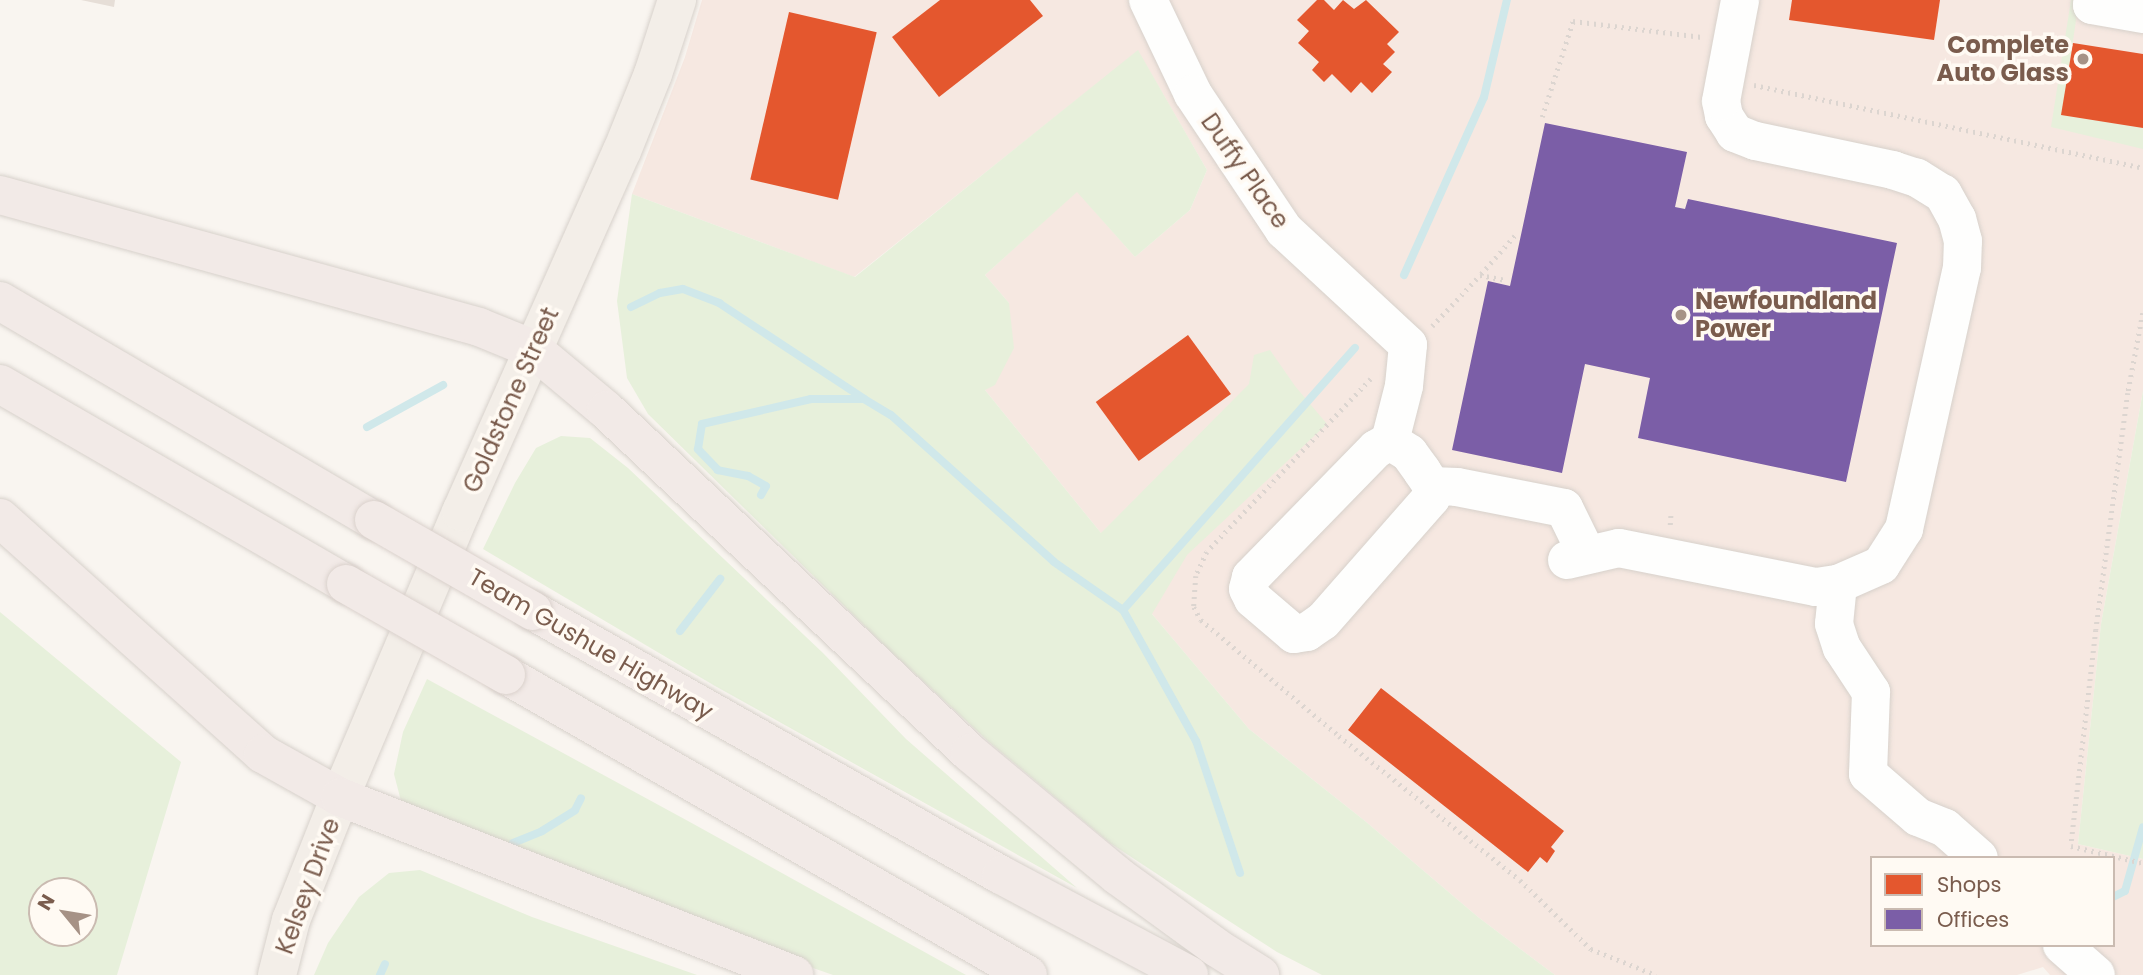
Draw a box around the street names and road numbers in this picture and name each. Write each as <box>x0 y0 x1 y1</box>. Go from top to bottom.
street label: Duffy Place <box>1195 108 1295 234</box>
street label: Goldstone Street <box>457 303 565 497</box>
street label: Team Gushue Highway <box>464 562 718 726</box>
street label: Kelsey Drive <box>270 814 346 958</box>

